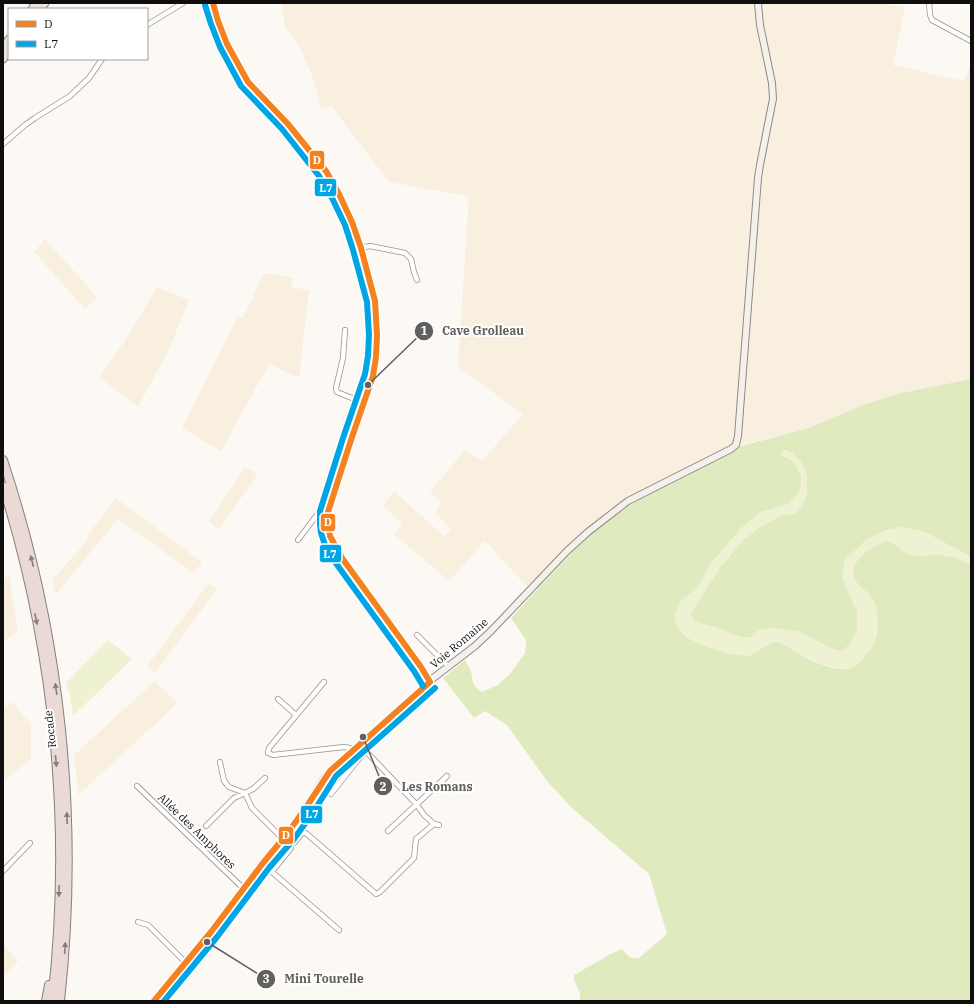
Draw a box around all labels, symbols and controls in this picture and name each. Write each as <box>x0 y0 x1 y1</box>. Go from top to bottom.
legend <box>8 8 148 60</box>
text: D <box>44 16 52 31</box>
text: L7 <box>44 36 58 51</box>
line badge: D <box>309 150 325 170</box>
text: D <box>313 153 321 167</box>
line badge: L7 <box>314 178 337 197</box>
text: L7 <box>319 181 333 195</box>
callout: Cave Grolleau <box>414 319 532 343</box>
text: 1 <box>420 323 428 338</box>
text: Cave Grolleau <box>442 323 524 338</box>
line badge: D <box>320 513 336 532</box>
text: D <box>324 515 332 529</box>
line badge: L7 <box>319 544 342 563</box>
text: L7 <box>323 547 337 561</box>
one-way arrow <box>29 555 35 567</box>
one-way arrow <box>34 613 40 625</box>
street label: Voie Romaine <box>427 615 491 671</box>
one-way arrow <box>53 683 59 695</box>
street label: Rocade <box>41 709 59 749</box>
one-way arrow <box>53 755 59 767</box>
callout: Les Romans <box>373 774 480 798</box>
text: 2 <box>379 779 387 794</box>
text: Les Romans <box>401 779 473 794</box>
street label: Allée des Amphores <box>155 790 239 872</box>
line badge: L7 <box>300 805 323 824</box>
text: L7 <box>305 807 319 821</box>
one-way arrow <box>64 811 70 824</box>
line badge: D <box>278 826 294 845</box>
text: D <box>282 828 290 842</box>
one-way arrow <box>56 885 63 897</box>
one-way arrow <box>61 942 68 954</box>
callout: Mini Tourelle <box>256 967 372 991</box>
text: 3 <box>262 971 270 986</box>
text: Mini Tourelle <box>284 971 364 986</box>

